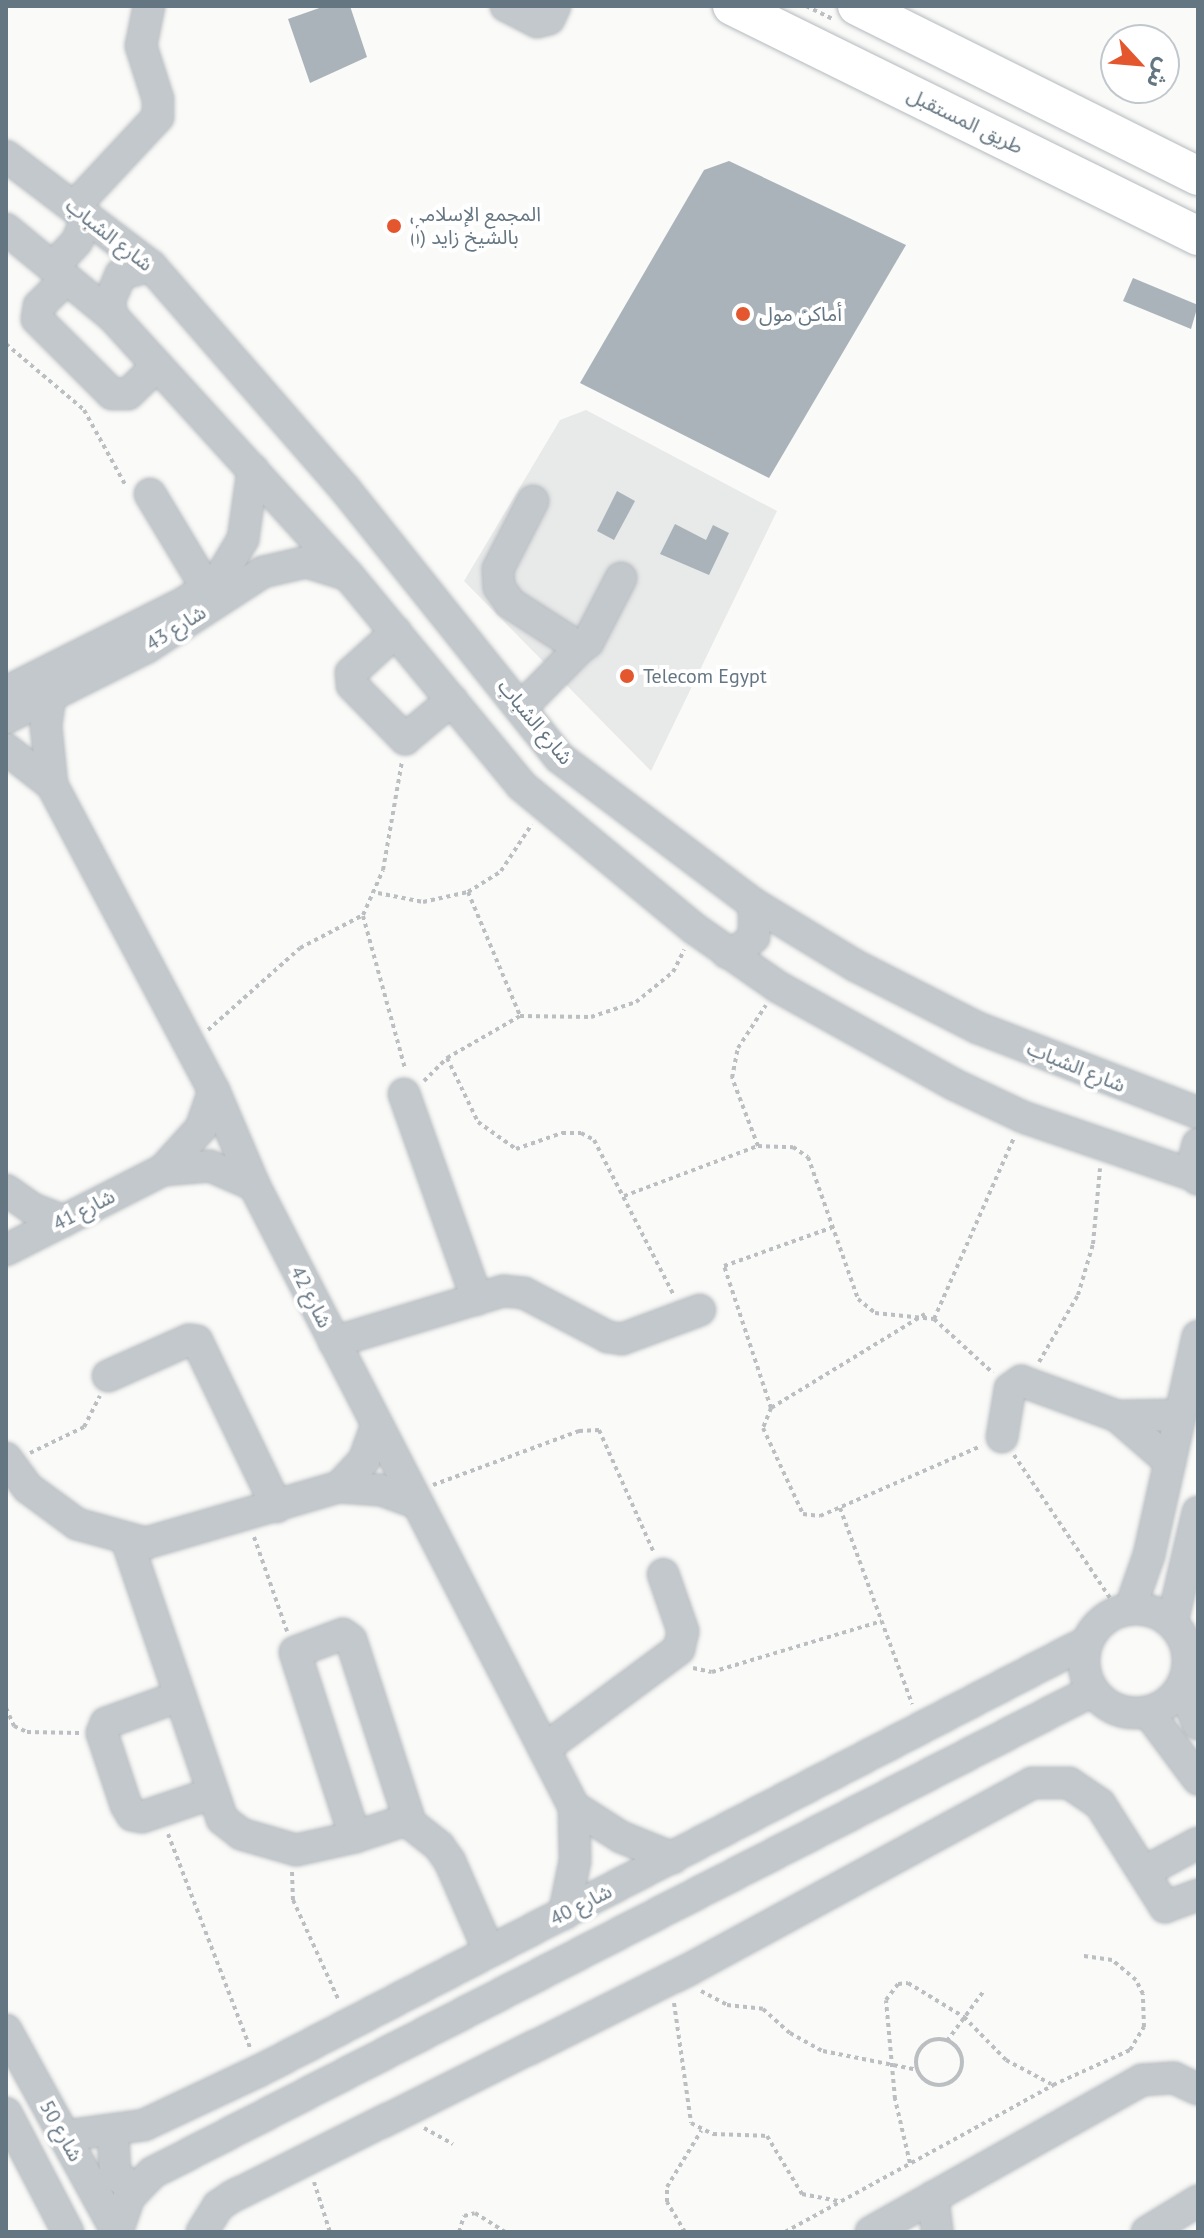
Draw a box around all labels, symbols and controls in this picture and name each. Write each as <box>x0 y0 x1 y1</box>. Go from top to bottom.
north arrow <box>1100 24 1180 104</box>
text: ش <box>1141 54 1179 93</box>
street label: طريق المستقبل <box>903 83 1027 159</box>
street label: شارع الشباب <box>61 194 157 276</box>
place label: المجمع الإسلامي (أ) بالشيخ زايد <box>410 202 541 249</box>
marker: المجمع الإسلامي (أ) بالشيخ زايد <box>385 217 403 235</box>
place label: أماكن مول <box>759 302 842 326</box>
marker: أماكن مول <box>734 305 752 323</box>
street label: شارع 43 <box>142 600 210 656</box>
place label: Telecom Egypt <box>643 664 767 688</box>
marker: Telecom Egypt <box>618 667 636 685</box>
street label: شارع الشباب <box>492 675 578 769</box>
street label: شارع الشباب <box>1023 1036 1129 1098</box>
street label: شارع 41 <box>49 1184 119 1236</box>
street label: شارع 42 <box>285 1262 337 1332</box>
street label: شارع 40 <box>546 1879 616 1931</box>
street label: شارع 50 <box>34 2096 88 2166</box>

